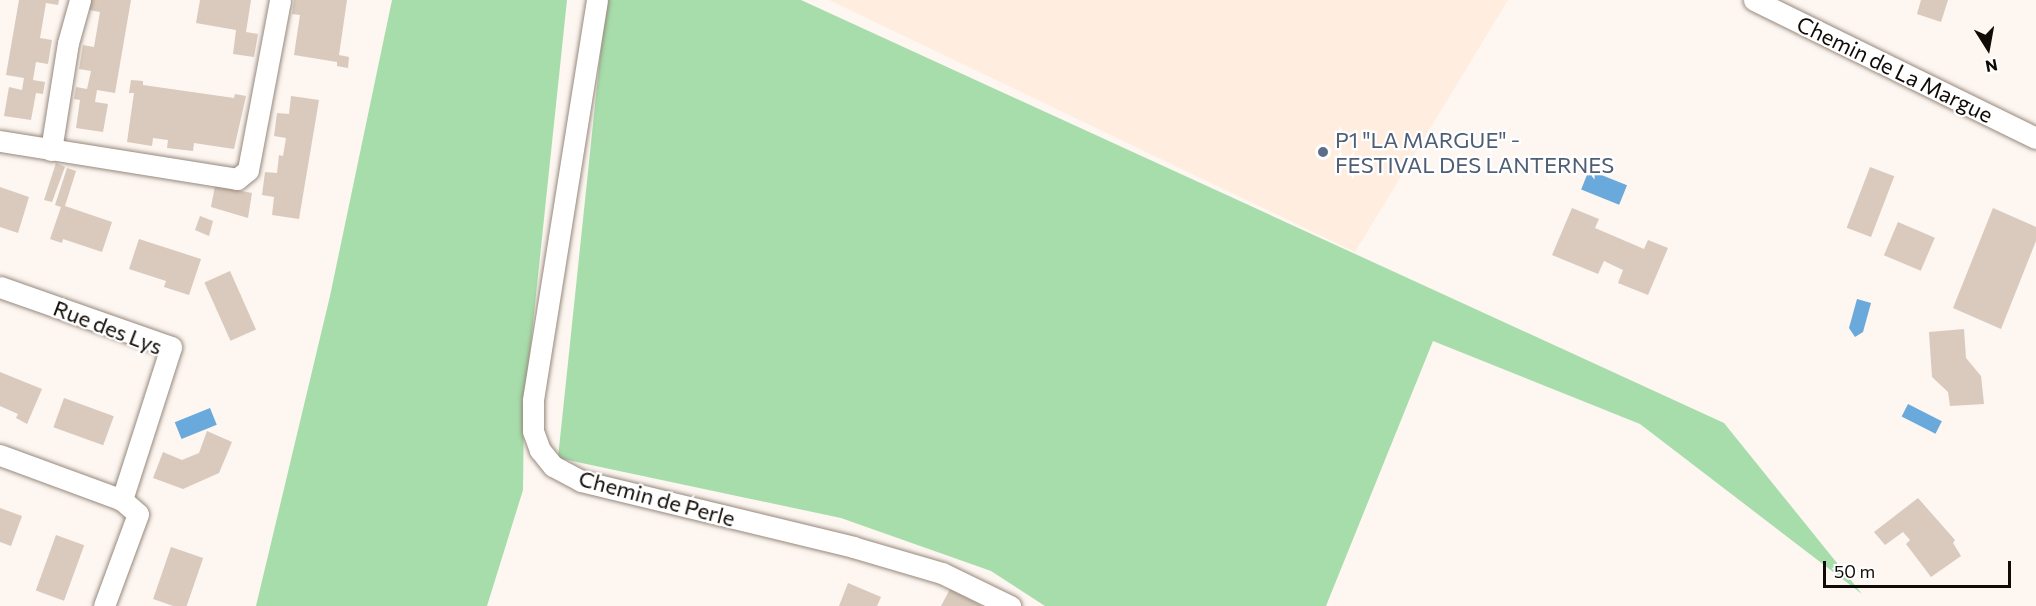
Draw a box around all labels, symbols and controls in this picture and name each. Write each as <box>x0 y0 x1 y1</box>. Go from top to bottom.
street label: Chemin de La Margue <box>1793 10 1997 128</box>
north arrow <box>1958 18 2018 78</box>
text: N <box>1984 56 1999 77</box>
place label: P1 "LA MARGUE" - FESTIVAL DES LANTERNES <box>1335 126 1614 178</box>
marker: P1 "LA MARGUE" - FESTIVAL DES LANTERNES <box>1316 145 1330 159</box>
street label: Rue des Lys <box>50 294 166 360</box>
street label: Chemin de Perle <box>576 464 738 532</box>
scale bar <box>1826 549 2014 587</box>
text: 50 m <box>1834 560 1875 582</box>

